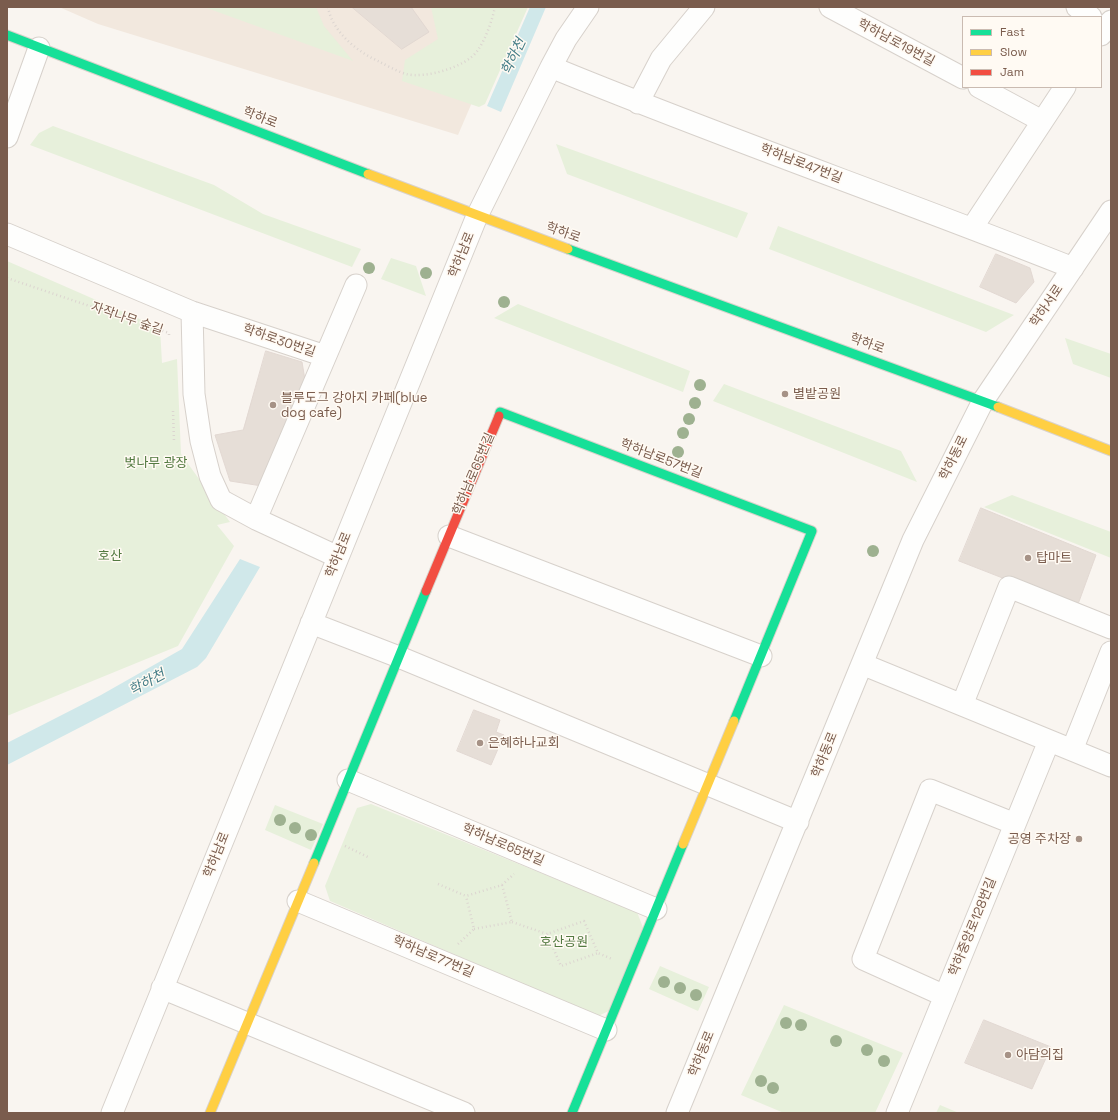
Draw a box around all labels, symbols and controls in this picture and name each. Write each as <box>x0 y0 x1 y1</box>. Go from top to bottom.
street label: 학하남로19번길 <box>855 16 937 70</box>
legend <box>962 16 1102 88</box>
text: Fast <box>1000 24 1025 40</box>
water label: 학하천 <box>498 36 530 78</box>
text: Slow <box>1000 44 1027 60</box>
text: Jam <box>1000 64 1024 80</box>
street label: 학하로 <box>240 104 280 132</box>
street label: 학하남로47번길 <box>758 141 844 187</box>
street label: 학하로 <box>543 220 583 246</box>
street label: 학하남로 <box>446 230 478 280</box>
street label: 학하서로 <box>1027 282 1067 330</box>
street label: 자작나무 숲길 <box>89 299 165 339</box>
street label: 학하로30번길 <box>241 321 317 361</box>
street label: 학하로 <box>847 331 887 357</box>
place label: 별밭공원 <box>793 386 841 402</box>
marker: 별밭공원 <box>780 389 790 399</box>
place label: 블루도그 강아지 카페(blue dog cafe) <box>281 390 427 421</box>
marker: 블루도그 강아지 카페(blue dog cafe) <box>268 400 278 410</box>
street label: 학하남로65번길 <box>450 431 498 517</box>
street label: 학하동로 <box>937 433 971 483</box>
street label: 학하남로57번길 <box>618 436 704 482</box>
park label: 벚나무 광장 <box>124 455 188 471</box>
street label: 학하남로 <box>323 530 355 580</box>
park label: 호산 <box>98 548 122 564</box>
place label: 탑마트 <box>1036 550 1072 566</box>
marker: 탑마트 <box>1023 553 1033 563</box>
water label: 학하천 <box>126 667 168 699</box>
street label: 학하동로 <box>809 730 841 780</box>
place label: 은혜하나교회 <box>488 735 560 751</box>
marker: 은혜하나교회 <box>475 738 485 748</box>
street label: 학하남로65번길 <box>460 821 546 869</box>
street label: 학하남로 <box>201 830 233 880</box>
place label: 공영 주차장 <box>1008 831 1071 847</box>
marker: 공영 주차장 <box>1074 834 1084 844</box>
street label: 학하중앙로128번길 <box>946 875 1000 979</box>
street label: 학하남로77번길 <box>390 933 476 981</box>
park label: 호산공원 <box>540 934 588 950</box>
street label: 학하동로 <box>686 1029 718 1079</box>
place label: 아담의집 <box>1016 1047 1064 1063</box>
marker: 아담의집 <box>1003 1050 1013 1060</box>

